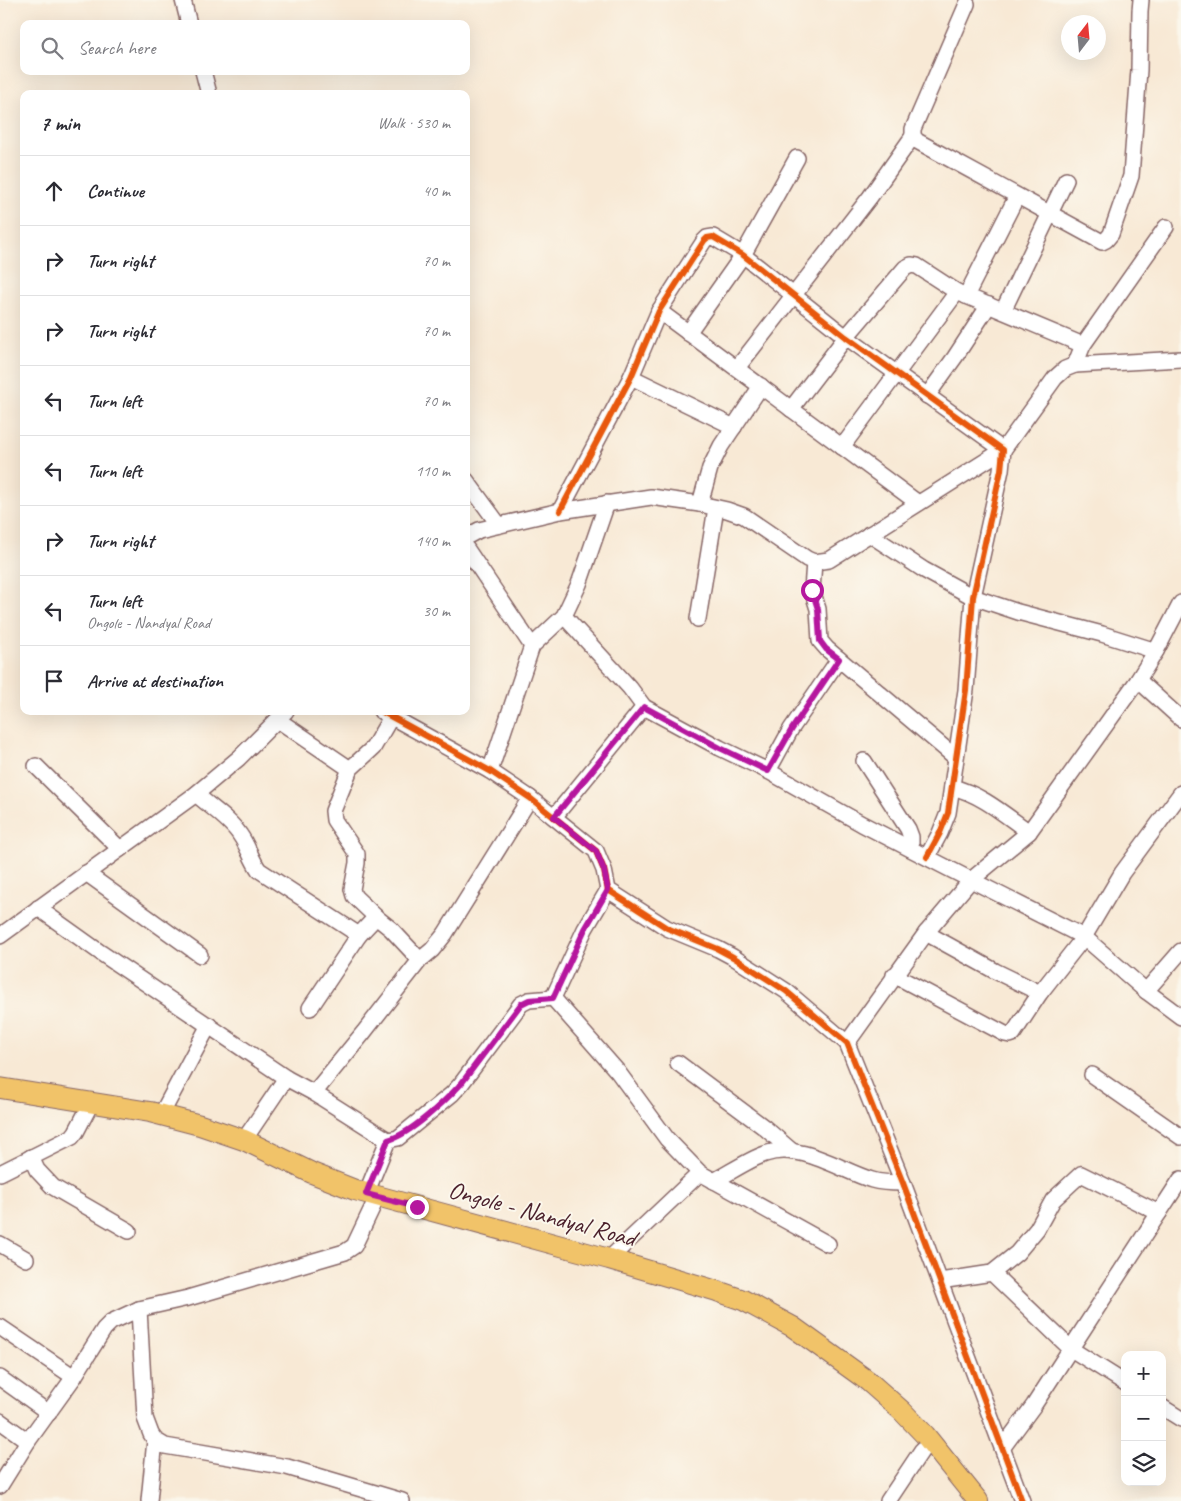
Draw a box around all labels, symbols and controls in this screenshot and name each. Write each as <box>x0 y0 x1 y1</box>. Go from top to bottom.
north arrow <box>1061 15 1106 60</box>
search box <box>20 20 470 75</box>
icon: search <box>38 34 66 62</box>
text: Search here <box>78 36 155 60</box>
text: 7 min <box>40 110 80 136</box>
text: Walk · 530 m <box>378 113 450 133</box>
icon: ahead <box>40 177 68 205</box>
text: Continue <box>87 179 144 203</box>
text: 40 m <box>423 181 450 201</box>
icon: right <box>40 247 68 275</box>
text: Turn right <box>87 249 154 273</box>
text: 70 m <box>423 251 450 271</box>
icon: right <box>40 317 68 345</box>
text: Turn right <box>87 319 154 343</box>
text: 70 m <box>423 321 450 341</box>
icon: left <box>40 387 68 415</box>
text: Turn left <box>87 389 142 413</box>
text: 70 m <box>423 391 450 411</box>
icon: left <box>40 457 68 485</box>
text: Turn left <box>87 459 142 483</box>
text: 110 m <box>416 461 450 481</box>
icon: right <box>40 527 68 555</box>
text: Turn right <box>87 529 154 553</box>
text: 140 m <box>416 531 450 551</box>
route start <box>801 579 824 602</box>
text: Turn left <box>87 589 142 613</box>
icon: left <box>40 597 68 625</box>
text: 30 m <box>423 601 450 621</box>
text: Ongole - Nandyal Road <box>87 613 210 633</box>
icon: arrive <box>40 667 68 695</box>
text: Arrive at destination <box>87 669 223 693</box>
street label: Ongole - Nandyal Road <box>445 1174 643 1255</box>
route end <box>406 1196 429 1219</box>
map controls <box>1121 1351 1166 1486</box>
button: + <box>1121 1351 1166 1396</box>
button: − <box>1121 1396 1166 1441</box>
button: layers <box>1121 1441 1166 1486</box>

